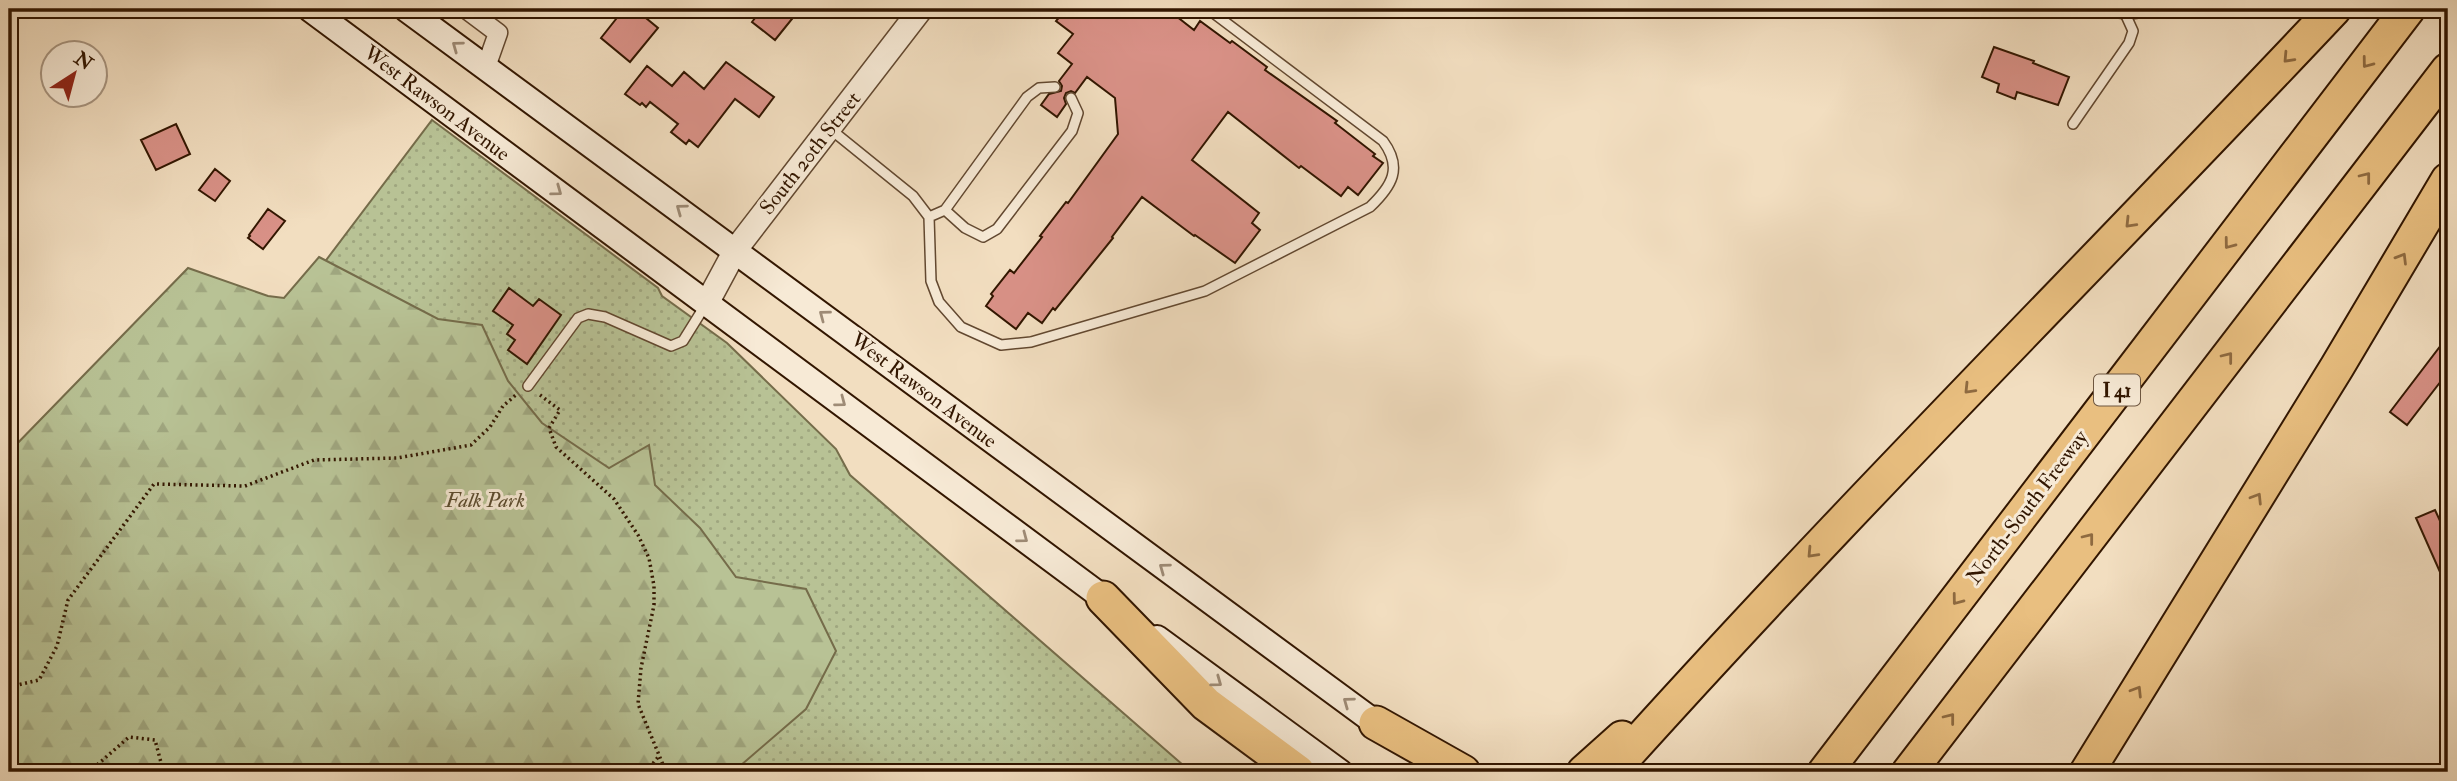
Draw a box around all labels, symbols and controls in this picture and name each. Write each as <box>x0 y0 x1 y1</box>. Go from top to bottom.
north arrow <box>38 38 108 108</box>
street label: West Rawson Avenue <box>357 39 515 167</box>
one-way arrow <box>453 42 465 54</box>
text: N <box>69 46 98 76</box>
one-way arrow <box>2283 50 2296 63</box>
one-way arrow <box>2363 55 2375 68</box>
street label: South 20th Street <box>754 86 867 220</box>
one-way arrow <box>2358 172 2371 185</box>
one-way arrow <box>549 183 562 196</box>
one-way arrow <box>676 205 689 217</box>
one-way arrow <box>2126 215 2139 228</box>
one-way arrow <box>2224 236 2237 248</box>
one-way arrow <box>2394 252 2407 265</box>
one-way arrow <box>819 311 832 323</box>
street label: West Rawson Avenue <box>844 326 1002 454</box>
one-way arrow <box>2219 353 2232 365</box>
road number: I 41 <box>2094 374 2140 406</box>
one-way arrow <box>1965 380 1978 393</box>
one-way arrow <box>833 394 845 406</box>
street label: North-South Freeway <box>1961 424 2095 590</box>
park label: Falk Park <box>444 487 525 514</box>
one-way arrow <box>2248 492 2261 505</box>
one-way arrow <box>1015 530 1028 542</box>
one-way arrow <box>2081 533 2094 545</box>
one-way arrow <box>1808 545 1820 558</box>
one-way arrow <box>1159 564 1172 576</box>
one-way arrow <box>1952 592 1965 604</box>
one-way arrow <box>1210 674 1222 686</box>
one-way arrow <box>2129 686 2142 699</box>
one-way arrow <box>1343 698 1356 710</box>
one-way arrow <box>1942 713 1955 726</box>

